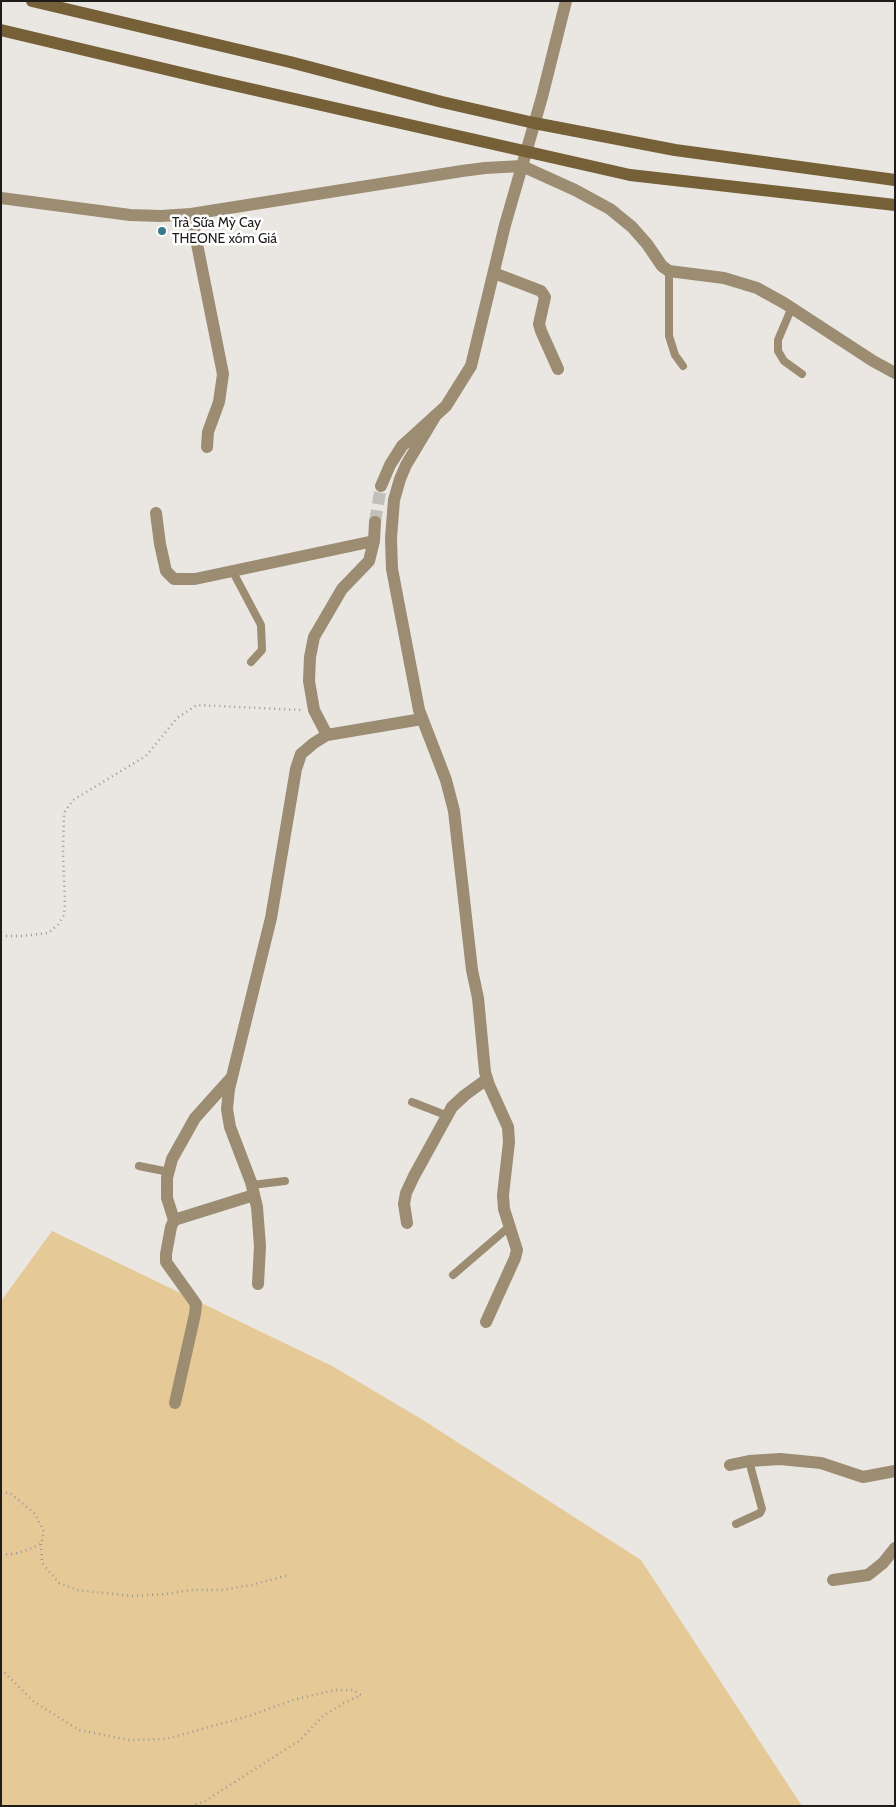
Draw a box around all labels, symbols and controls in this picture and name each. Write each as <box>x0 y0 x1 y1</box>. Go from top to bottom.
place label: Trà Sữa Mỳ Cay THEONE xóm Giá <box>172 215 277 248</box>
marker: Trà Sữa Mỳ Cay THEONE xóm Giá <box>156 225 168 237</box>

